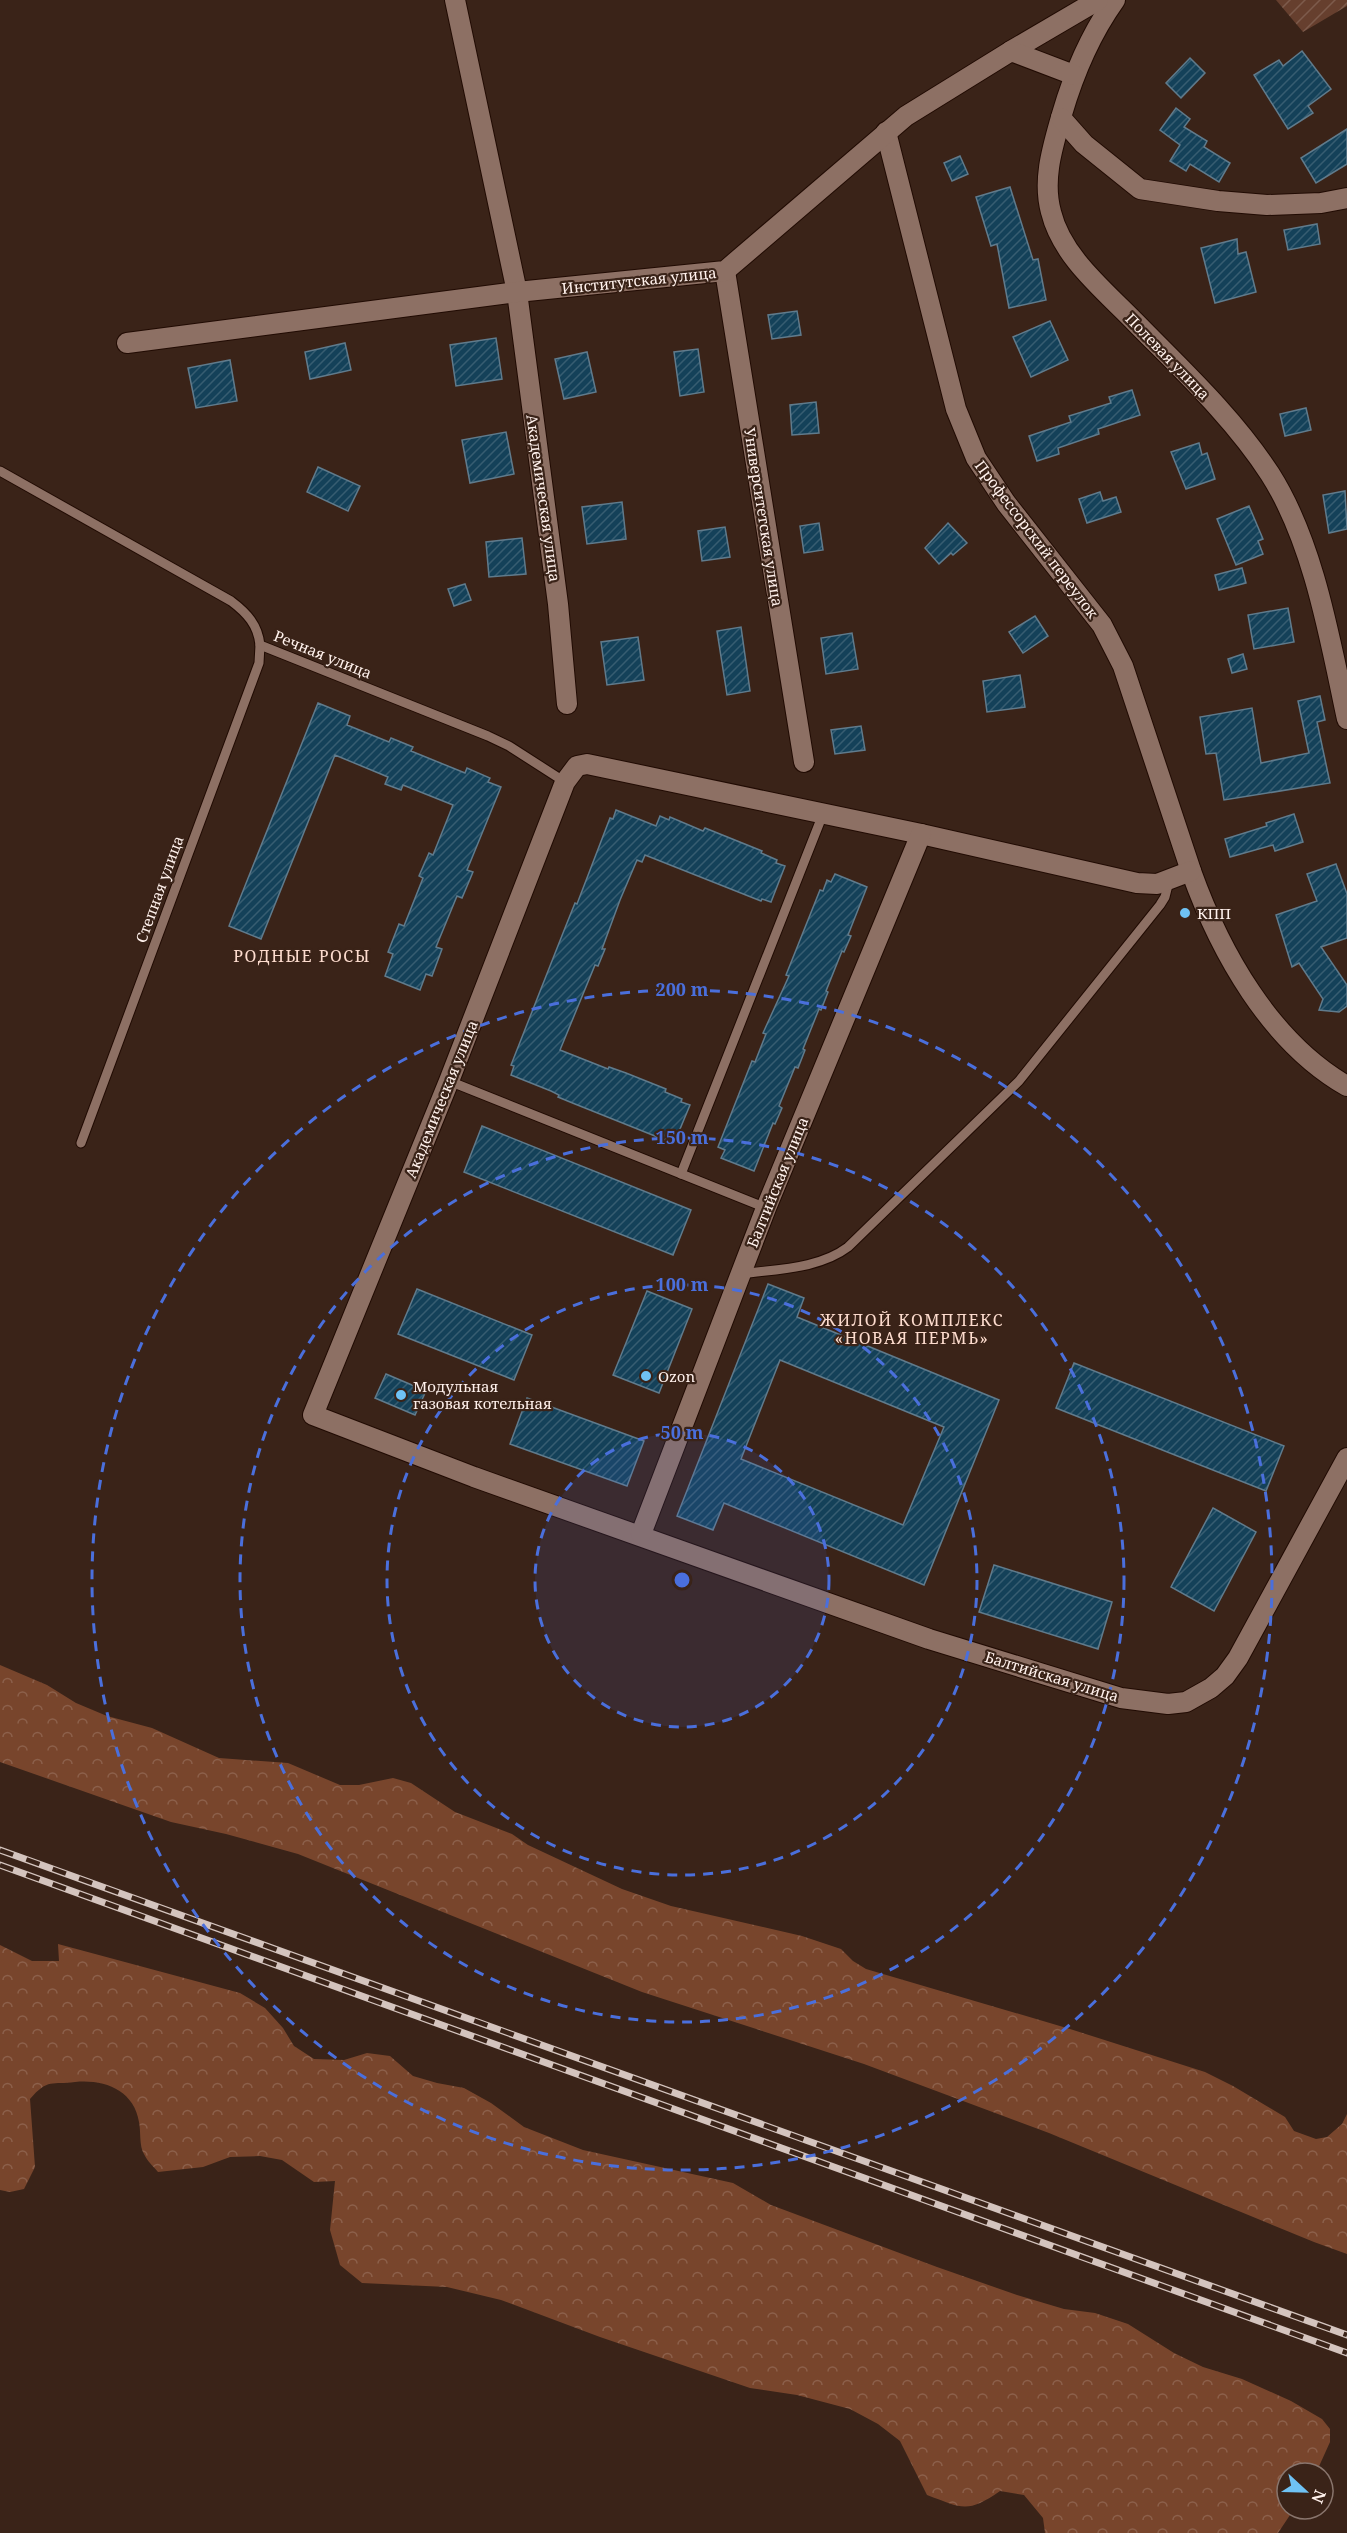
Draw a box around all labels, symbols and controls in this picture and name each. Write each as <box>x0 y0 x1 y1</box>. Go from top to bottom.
street label: Институтская улица <box>561 262 717 298</box>
street label: Полевая улица <box>1121 308 1215 404</box>
street label: Академическая улица <box>522 413 566 583</box>
street label: Университетская улица <box>740 426 788 608</box>
street label: Профессорский переулок <box>971 456 1103 622</box>
street label: Речная улица <box>271 625 375 683</box>
street label: Степная улица <box>130 833 188 945</box>
place label: КПП <box>1197 903 1231 923</box>
marker: КПП <box>1178 906 1192 920</box>
district label: РОДНЫЕ РОСЫ <box>233 945 371 967</box>
text: 200 m <box>656 977 709 1001</box>
street label: Академическая улица <box>400 1017 482 1181</box>
street label: Балтийская улица <box>742 1114 812 1250</box>
text: 150 m <box>656 1125 709 1149</box>
text: 100 m <box>656 1272 709 1296</box>
district label: ЖИЛОЙ КОМПЛЕКС «НОВАЯ ПЕРМЬ» <box>819 1309 1004 1349</box>
place label: Ozon <box>658 1366 695 1386</box>
marker: Ozon <box>639 1369 653 1383</box>
place label: Модульная газовая котельная <box>413 1376 552 1413</box>
marker: Модульная газовая котельная <box>394 1388 408 1402</box>
text: 50 m <box>661 1420 704 1444</box>
centre of rings <box>672 1570 692 1590</box>
street label: Балтийская улица <box>983 1646 1121 1706</box>
north arrow <box>1275 2461 1335 2521</box>
text: N <box>1306 2487 1331 2507</box>

